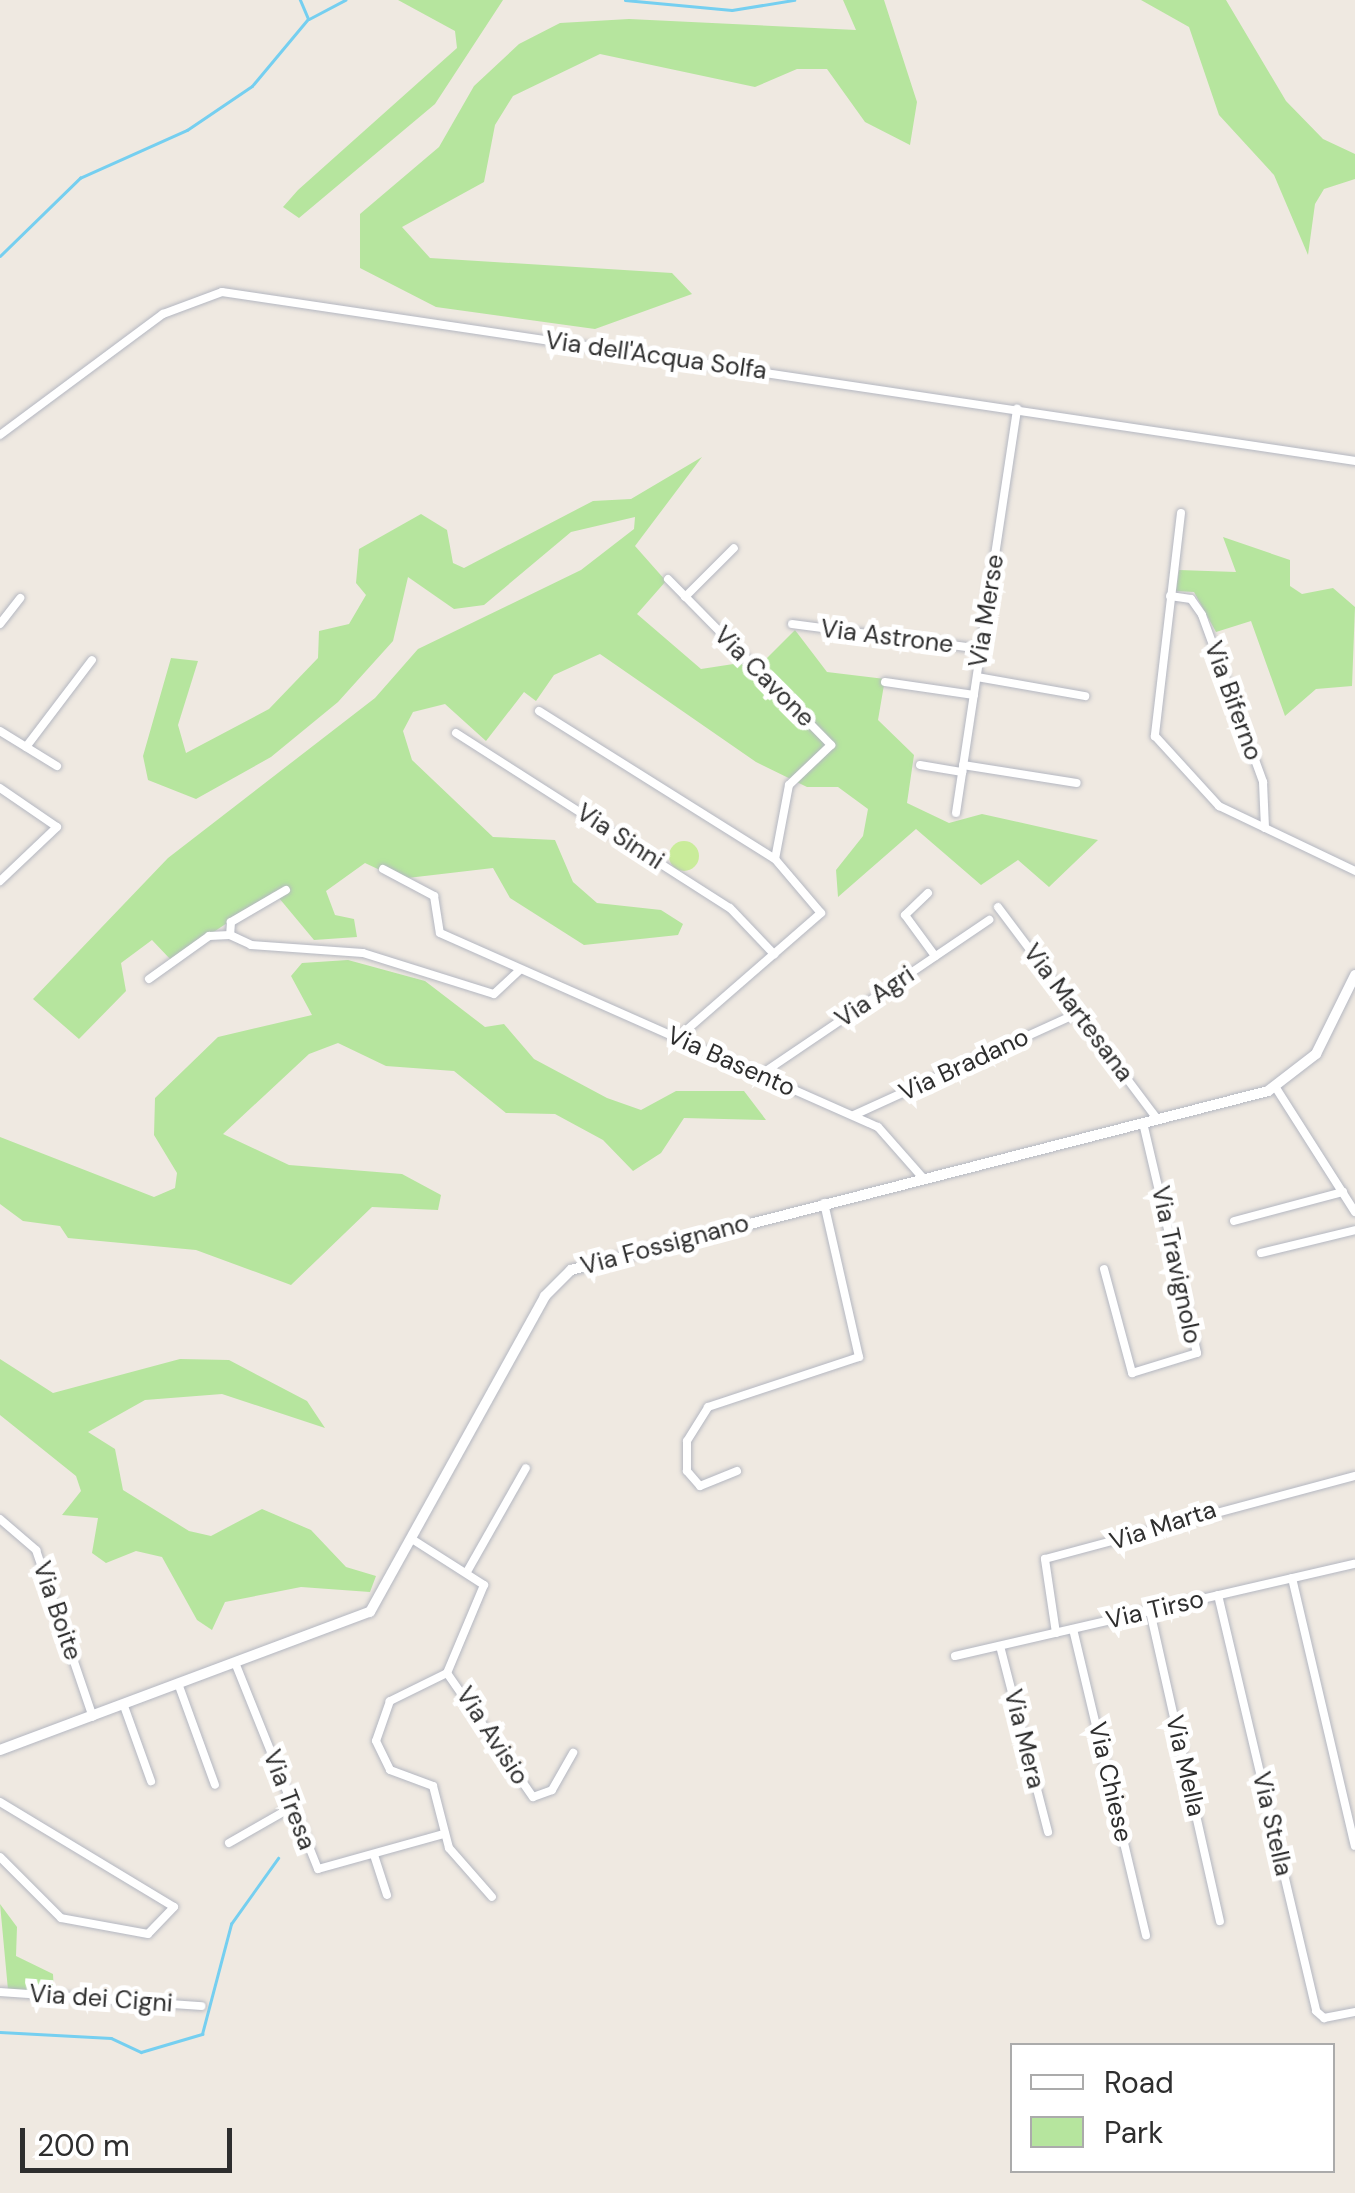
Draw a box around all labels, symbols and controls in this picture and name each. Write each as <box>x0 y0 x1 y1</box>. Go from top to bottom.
street label: Via dell'Acqua Solfa <box>543 326 769 386</box>
street label: Via Merse <box>963 552 1011 670</box>
street label: Via Astrone <box>819 614 955 660</box>
street label: Via Cavone <box>707 620 821 734</box>
street label: Via Biferno <box>1198 637 1268 765</box>
street label: Via Sinni <box>571 798 669 876</box>
street label: Via Martesana <box>1016 938 1140 1088</box>
street label: Via Agri <box>830 960 920 1034</box>
street label: Via Basento <box>662 1020 800 1104</box>
street label: Via Bradano <box>895 1022 1033 1108</box>
street label: Via Travignolo <box>1145 1183 1207 1347</box>
street label: Via Fossignano <box>578 1208 752 1282</box>
street label: Via Marta <box>1106 1495 1220 1557</box>
street label: Via Boite <box>26 1558 88 1664</box>
street label: Via Tirso <box>1103 1584 1207 1636</box>
street label: Via Avisio <box>449 1681 535 1791</box>
street label: Via Mera <box>997 1686 1051 1792</box>
street label: Via Mella <box>1159 1712 1211 1820</box>
street label: Via Chiese <box>1082 1719 1138 1845</box>
street label: Via Tresa <box>256 1746 322 1854</box>
street label: Via Stella <box>1245 1769 1299 1879</box>
street label: Via dei Cigni <box>28 1979 174 2019</box>
legend <box>1010 2043 1335 2173</box>
text: Road <box>1104 2063 1174 2102</box>
scale bar <box>25 2108 238 2170</box>
text: Park <box>1104 2113 1163 2152</box>
text: 200 m <box>37 2126 130 2165</box>

